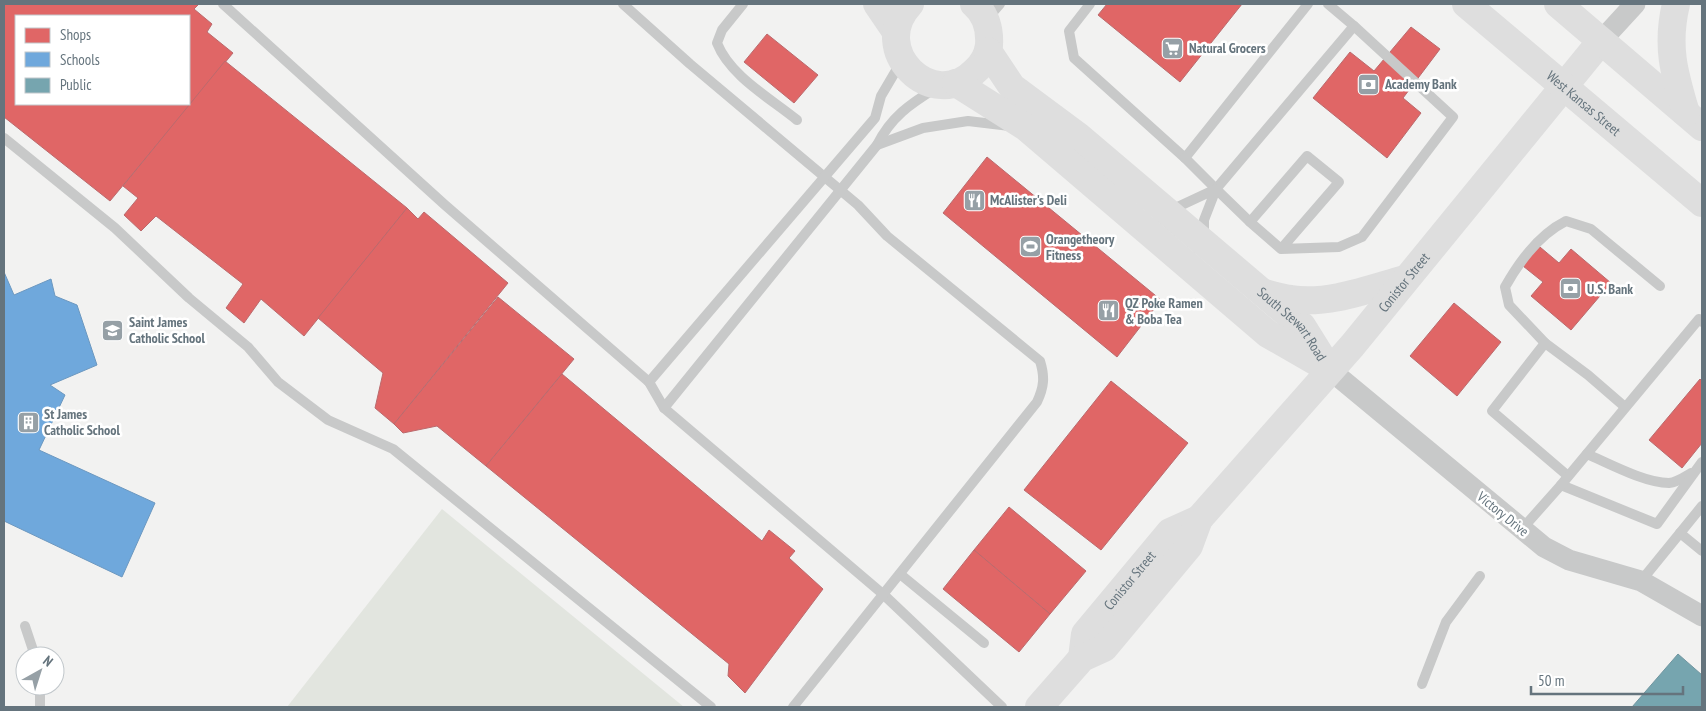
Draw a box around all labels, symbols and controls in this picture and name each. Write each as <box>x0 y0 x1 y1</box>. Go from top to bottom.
legend <box>15 15 190 105</box>
text: Shops <box>60 25 91 44</box>
supermarket icon: Natural Grocers <box>1161 36 1185 60</box>
place label: Natural Grocers <box>1189 39 1266 57</box>
text: Schools <box>60 50 100 69</box>
street label: West Kansas Street <box>1543 67 1625 140</box>
bank icon: Academy Bank <box>1357 72 1381 96</box>
text: Public <box>60 75 92 94</box>
place label: Academy Bank <box>1384 75 1457 93</box>
restaurant icon: McAlister's Deli <box>962 188 986 212</box>
place label: McAlister's Deli <box>990 191 1067 209</box>
place label: Orangetheory Fitness <box>1046 230 1115 264</box>
sports icon: Orangetheory Fitness <box>1018 235 1042 259</box>
street label: Conistor Street <box>1374 249 1434 316</box>
bank icon: U.S. Bank <box>1559 277 1583 301</box>
place label: U.S. Bank <box>1587 280 1633 298</box>
street label: South Stewart Road <box>1254 283 1331 364</box>
place label: QZ Poke Ramen & Boba Tea <box>1125 294 1203 328</box>
restaurant icon: QZ Poke Ramen & Boba Tea <box>1097 299 1121 323</box>
place label: Saint James Catholic School <box>129 313 205 347</box>
school or university icon: Saint James Catholic School <box>101 318 125 342</box>
place label: St James Catholic School <box>44 405 120 439</box>
building icon: St James Catholic School <box>16 410 40 434</box>
street label: Victory Drive <box>1473 487 1533 540</box>
street label: Conistor Street <box>1100 547 1160 614</box>
north arrow <box>15 646 65 696</box>
text: N <box>40 652 57 670</box>
scale bar <box>1531 664 1684 696</box>
text: 50 m <box>1538 671 1564 690</box>

